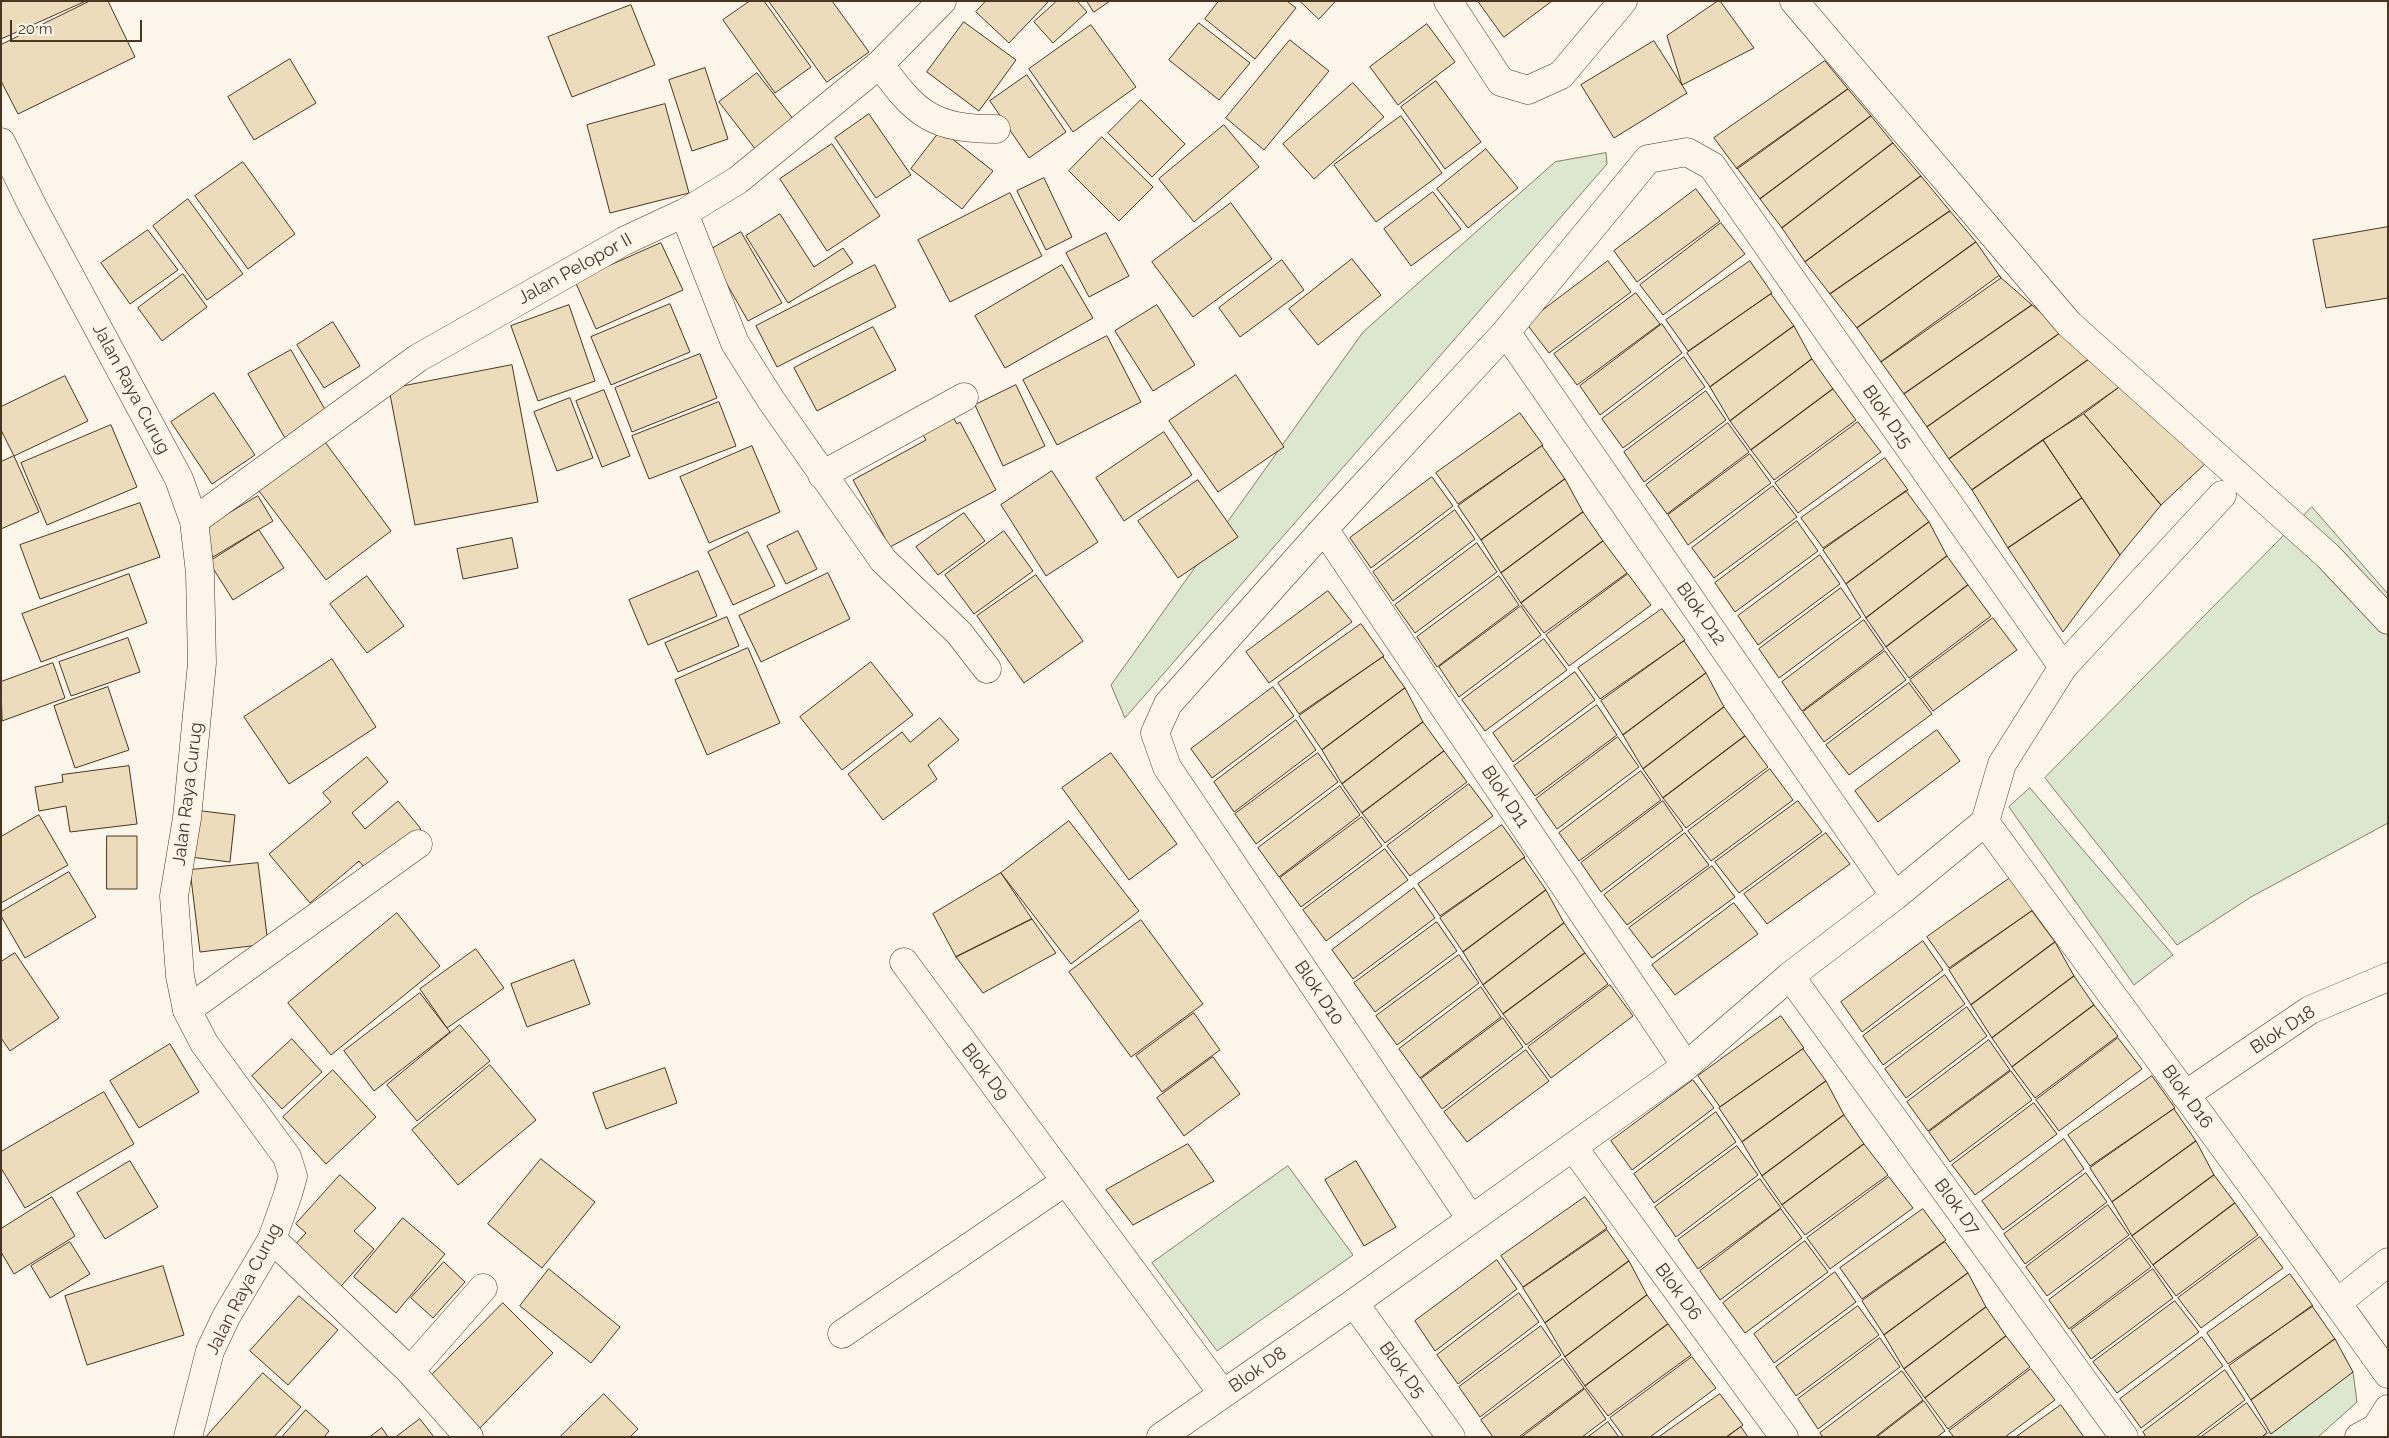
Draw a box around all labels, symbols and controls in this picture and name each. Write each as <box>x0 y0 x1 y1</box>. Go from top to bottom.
scale bar <box>12 10 145 42</box>
text: 20 m <box>18 20 53 38</box>
street label: Jalan Pelopor II <box>514 229 636 309</box>
street label: Jalan Raya Curug <box>88 320 174 458</box>
street label: Blok D15 <box>1857 381 1917 453</box>
street label: Blok D12 <box>1672 578 1730 650</box>
street label: Jalan Raya Curug <box>168 721 208 867</box>
street label: Blok D11 <box>1476 762 1534 832</box>
street label: Blok D10 <box>1290 957 1348 1029</box>
street label: Blok D18 <box>2247 1001 2319 1059</box>
street label: Blok D9 <box>957 1039 1013 1105</box>
street label: Blok D16 <box>2157 1061 2217 1133</box>
street label: Blok D7 <box>1929 1175 1985 1239</box>
street label: Jalan Raya Curug <box>202 1220 286 1358</box>
street label: Blok D6 <box>1650 1259 1706 1325</box>
street label: Blok D5 <box>1374 1338 1430 1402</box>
street label: Blok D8 <box>1225 1342 1291 1398</box>

